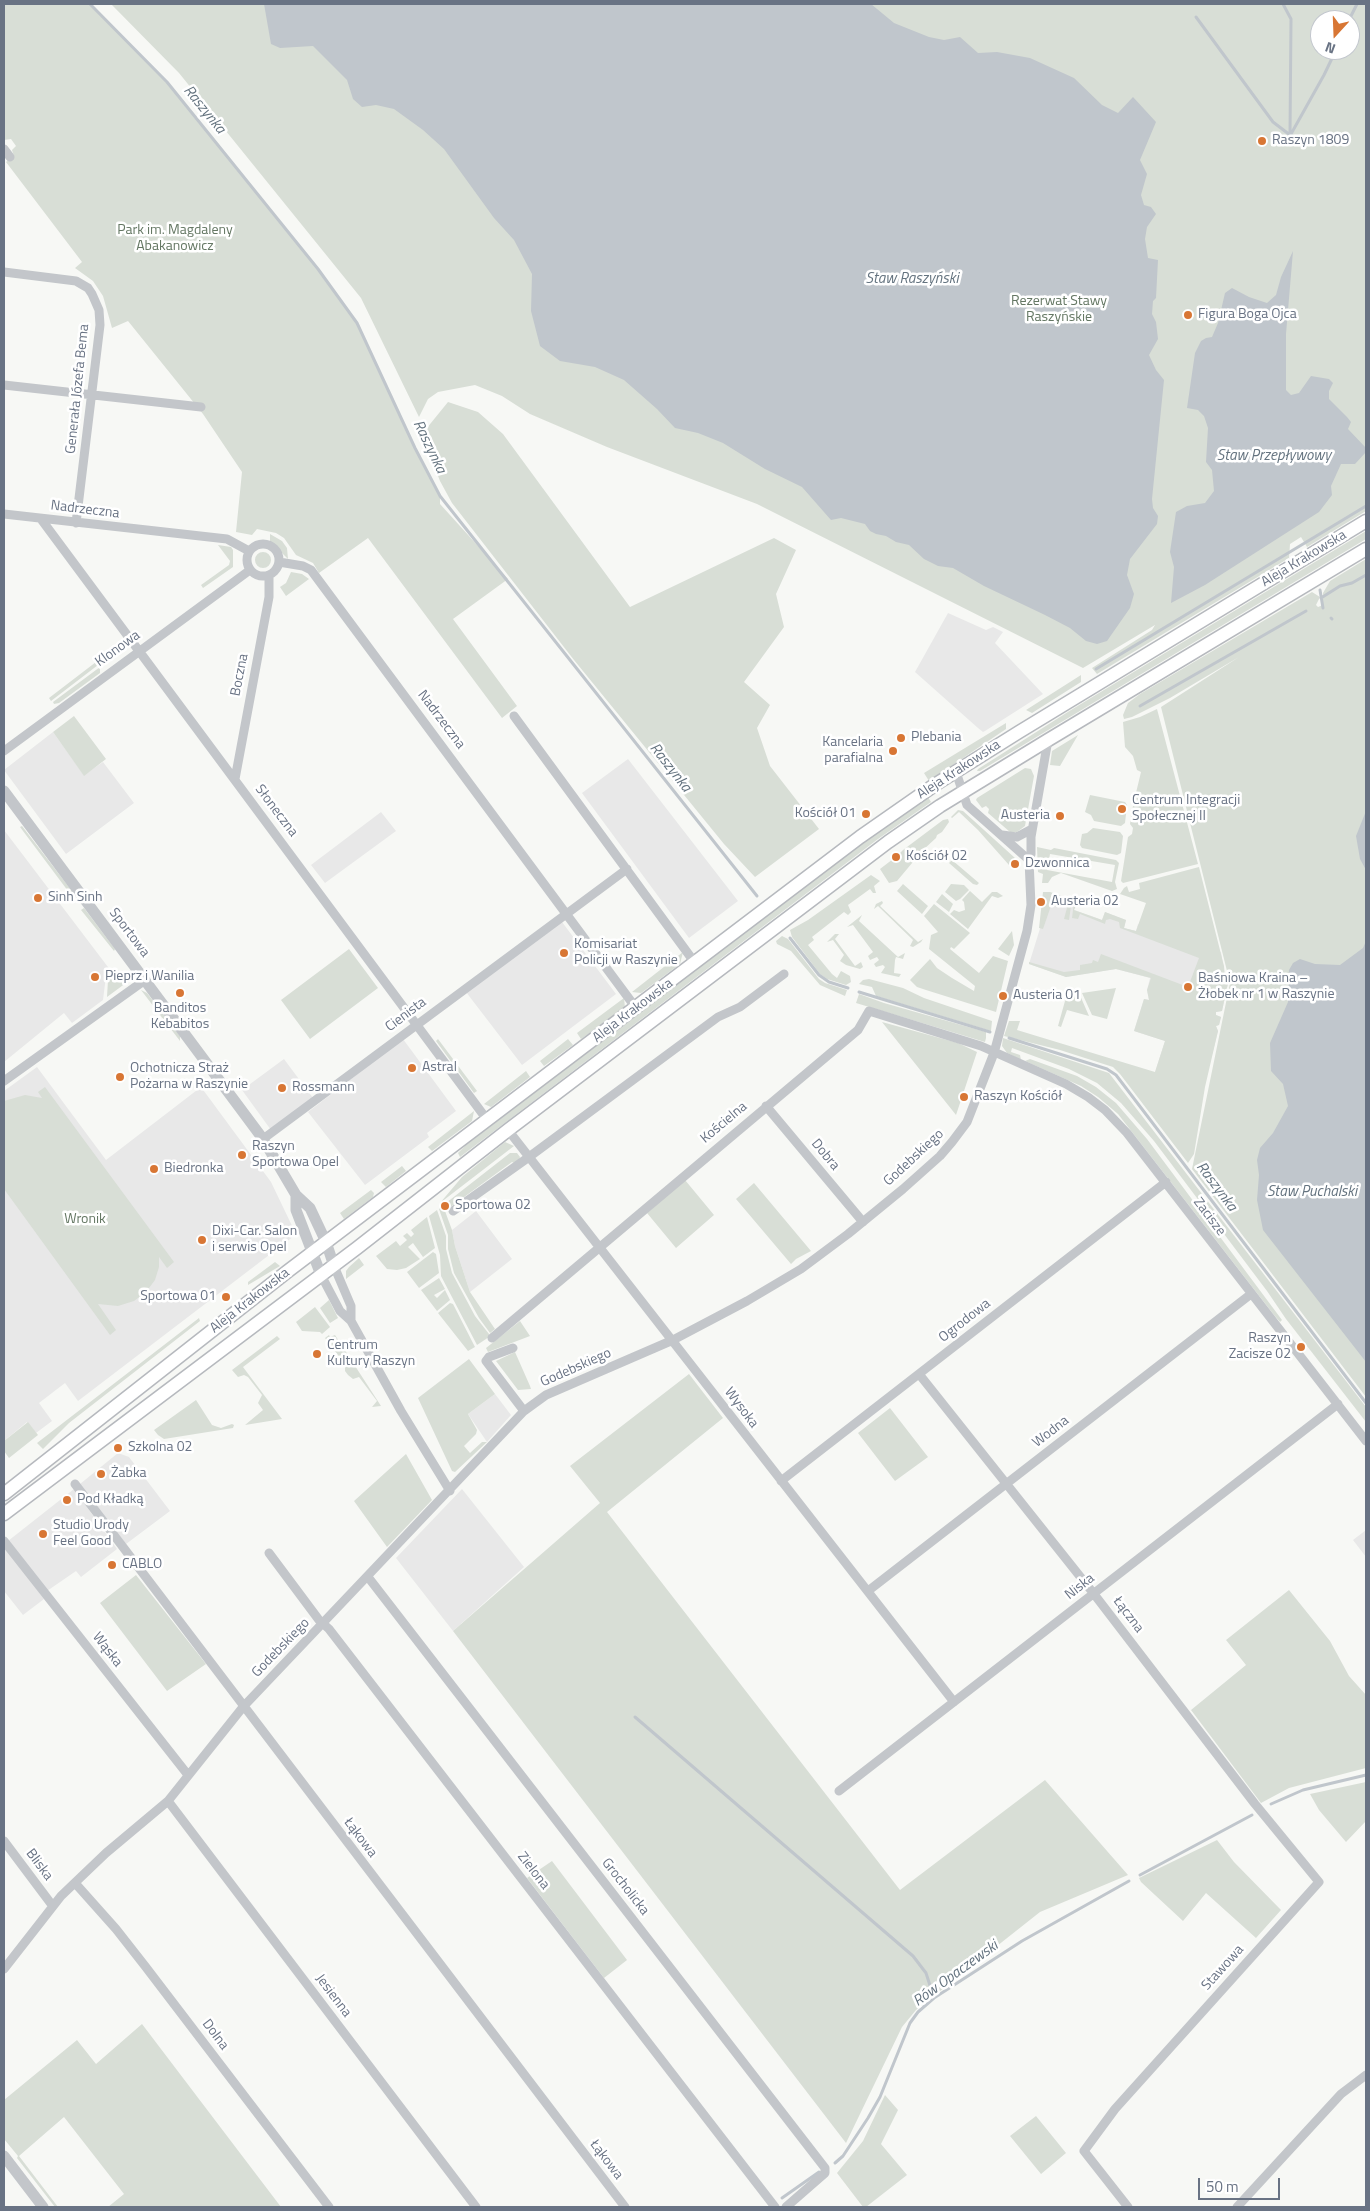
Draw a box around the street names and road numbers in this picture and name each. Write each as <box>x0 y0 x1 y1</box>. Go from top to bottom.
street label: Generała Józefa Bema <box>63 323 93 455</box>
street label: Nadrzeczna <box>50 497 120 523</box>
street label: Aleja Krakowska <box>1258 527 1350 591</box>
street label: Klonowa <box>92 627 144 671</box>
street label: Boczna <box>228 652 252 698</box>
street label: Nadrzeczna <box>413 687 469 753</box>
street label: Aleja Krakowska <box>914 737 1004 803</box>
street label: Słoneczna <box>251 782 301 840</box>
street label: Sportowa <box>105 905 153 961</box>
street label: Aleja Krakowska <box>590 975 676 1047</box>
street label: Cienista <box>382 994 430 1036</box>
street label: Kościelna <box>697 1099 751 1147</box>
street label: Godebskiego <box>881 1126 947 1190</box>
street label: Dobra <box>807 1136 843 1174</box>
street label: Zacisze <box>1189 1195 1229 1239</box>
street label: Aleja Krakowska <box>207 1265 293 1337</box>
street label: Ogrodowa <box>936 1296 994 1346</box>
street label: Godebskiego <box>538 1345 614 1391</box>
street label: Wysoka <box>720 1384 762 1432</box>
street label: Wodna <box>1029 1413 1073 1451</box>
street label: Niska <box>1062 1570 1098 1604</box>
street label: Łączna <box>1109 1594 1147 1636</box>
street label: Godebskiego <box>249 1615 313 1681</box>
street label: Wąska <box>88 1629 126 1671</box>
street label: Łąkowa <box>340 1815 380 1861</box>
street label: Bliska <box>22 1846 56 1884</box>
street label: Zielona <box>513 1849 553 1893</box>
street label: Grocholicka <box>598 1855 652 1919</box>
street label: Stawowa <box>1198 1942 1248 1994</box>
street label: Jesienna <box>311 1971 355 2021</box>
street label: Dolna <box>198 2016 232 2054</box>
street label: Łąkowa <box>586 2137 626 2183</box>

